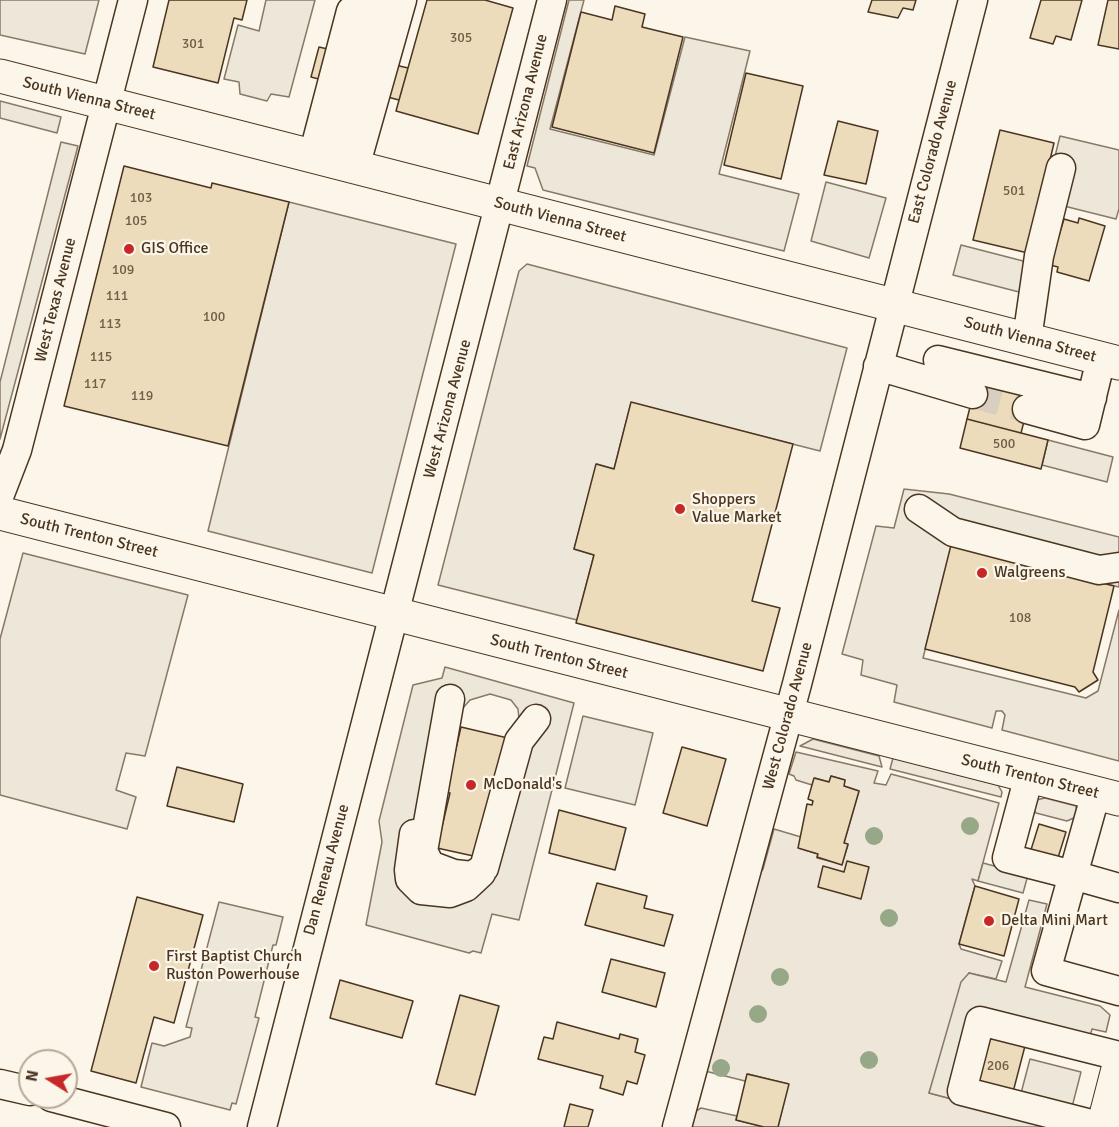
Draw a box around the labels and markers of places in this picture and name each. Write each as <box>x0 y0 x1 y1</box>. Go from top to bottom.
place label: GIS Office <box>141 239 209 259</box>
marker: GIS Office <box>122 242 136 256</box>
place label: Shoppers Value Market <box>692 490 782 528</box>
marker: Shoppers Value Market <box>673 502 687 516</box>
place label: Walgreens <box>994 563 1066 583</box>
marker: Walgreens <box>975 566 989 580</box>
place label: McDonald's <box>483 775 562 795</box>
marker: McDonald's <box>464 778 478 792</box>
place label: Delta Mini Mart <box>1001 911 1108 931</box>
marker: Delta Mini Mart <box>982 914 996 928</box>
place label: First Baptist Church Ruston Powerhouse <box>166 947 302 985</box>
marker: First Baptist Church Ruston Powerhouse <box>147 959 161 973</box>

